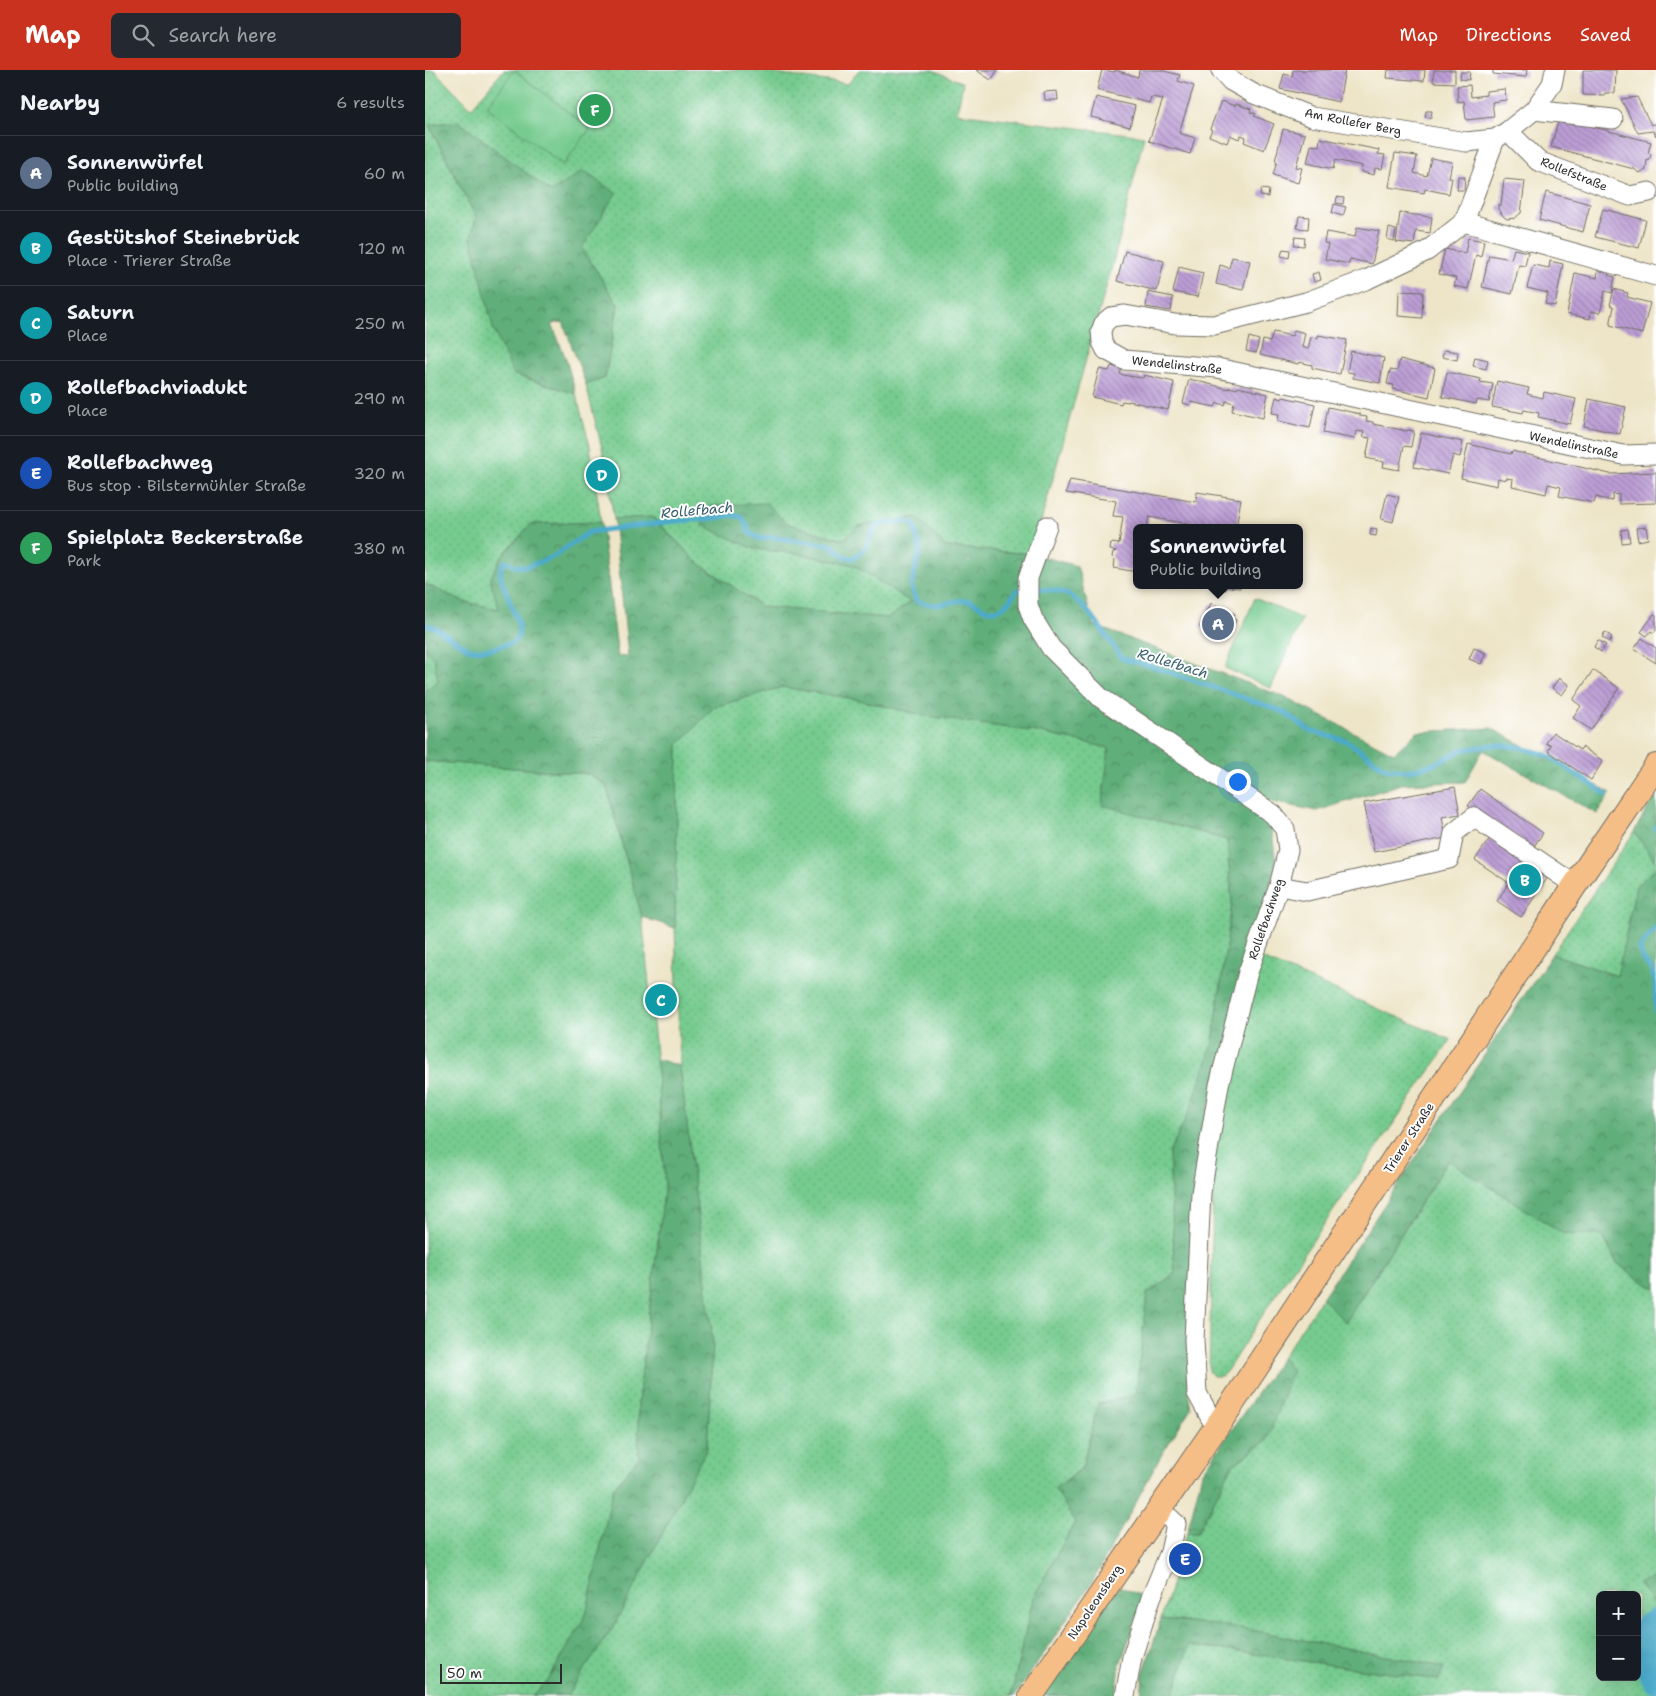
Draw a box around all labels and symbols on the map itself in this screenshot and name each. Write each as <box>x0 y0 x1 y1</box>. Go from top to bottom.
pin: F <box>579 91 611 129</box>
street label: Am Rollefer Berg <box>1303 105 1403 139</box>
street label: Rollefstraße <box>1538 153 1610 195</box>
street label: Wendelinstraße <box>1131 352 1223 378</box>
street label: Wendelinstraße <box>1528 428 1620 462</box>
pin: D <box>586 456 618 494</box>
water label: Rollefbach <box>660 498 734 522</box>
pin: A <box>1202 605 1234 643</box>
water label: Rollefbach <box>1136 644 1210 682</box>
your location <box>1225 769 1251 795</box>
pin: B <box>1509 861 1541 899</box>
street label: Rollefbachweg <box>1245 876 1287 962</box>
pin: C <box>645 981 677 1019</box>
street label: Trierer Straße <box>1380 1099 1438 1176</box>
pin: E <box>1169 1540 1201 1578</box>
street label: Napoleonsberg <box>1064 1561 1126 1643</box>
scale bar <box>440 1661 563 1684</box>

